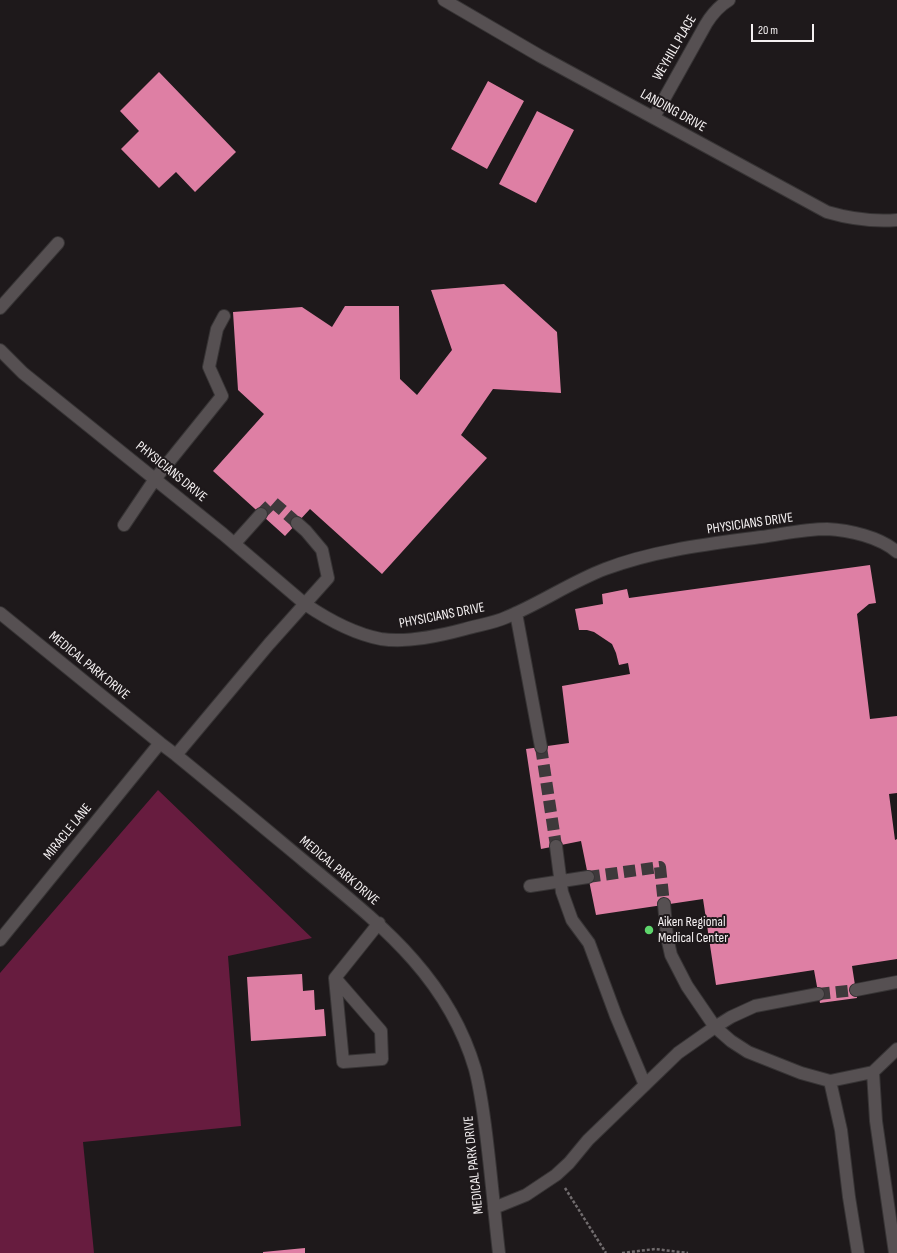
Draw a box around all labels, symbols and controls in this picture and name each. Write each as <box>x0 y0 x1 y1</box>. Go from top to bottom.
street label: WEYHILL PLACE <box>649 12 701 84</box>
scale bar <box>753 16 816 42</box>
text: 20 m <box>758 23 778 38</box>
street label: LANDING DRIVE <box>637 86 709 136</box>
street label: PHYSICIANS DRIVE <box>132 438 210 506</box>
street label: PHYSICIANS DRIVE <box>706 510 794 538</box>
street label: PHYSICIANS DRIVE <box>398 599 486 633</box>
street label: MEDICAL PARK DRIVE <box>45 628 133 704</box>
street label: MIRACLE LANE <box>40 800 96 864</box>
street label: MEDICAL PARK DRIVE <box>296 833 382 909</box>
place label: Aiken Regional Medical Center <box>658 914 728 946</box>
marker: Aiken Regional Medical Center <box>643 924 655 936</box>
street label: MEDICAL PARK DRIVE <box>460 1115 488 1215</box>

